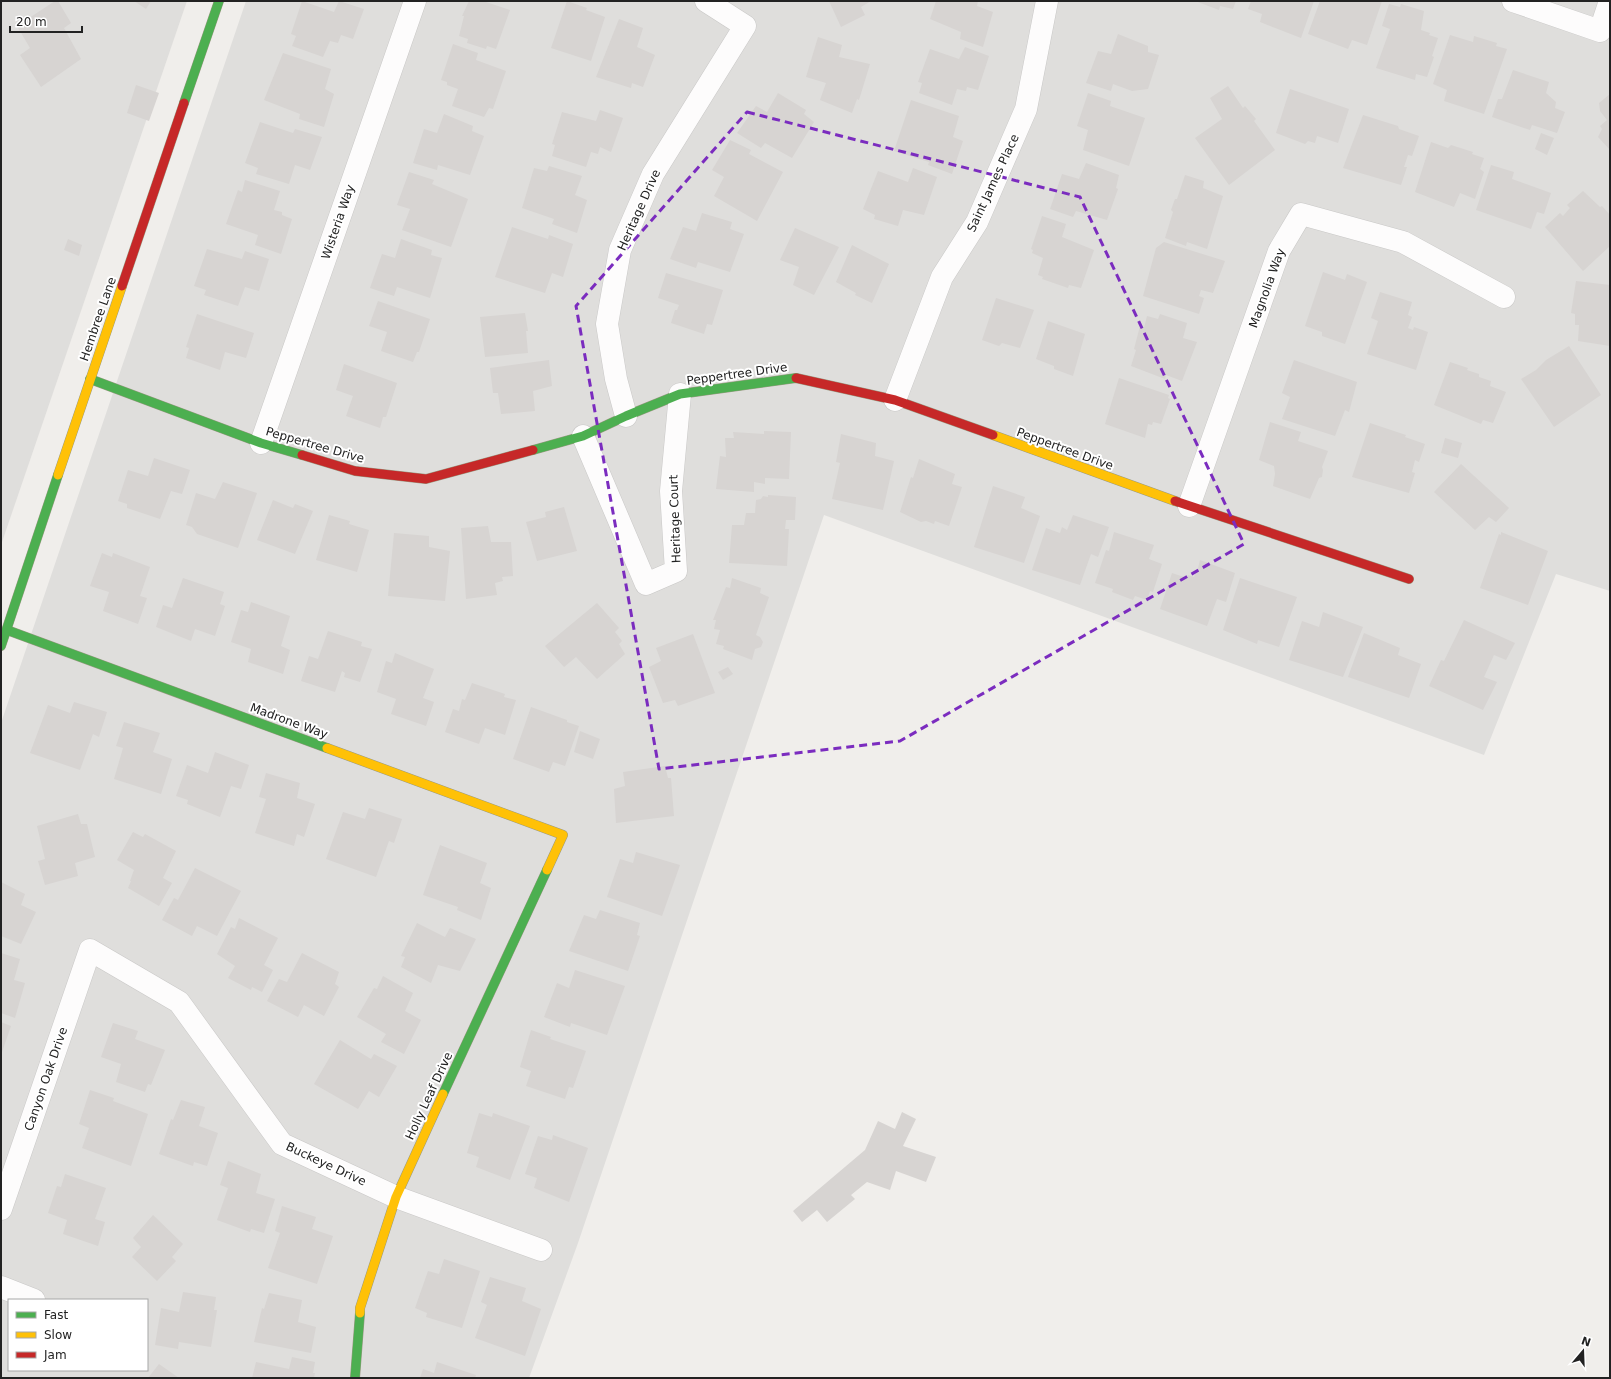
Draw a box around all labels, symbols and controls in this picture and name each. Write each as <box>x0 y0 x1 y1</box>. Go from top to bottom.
scale bar <box>10 8 82 34</box>
text: 20 m <box>16 15 47 29</box>
street label: Saint James Place <box>964 132 1022 234</box>
street label: Heritage Drive <box>615 167 663 253</box>
street label: Wisteria Way <box>319 183 357 261</box>
street label: Magnolia Way <box>1246 246 1288 330</box>
street label: Hembree Lane <box>77 275 119 363</box>
street label: Peppertree Drive <box>686 360 788 388</box>
street label: Peppertree Drive <box>264 424 366 466</box>
street label: Peppertree Drive <box>1015 425 1115 473</box>
street label: Heritage Court <box>666 474 684 563</box>
street label: Madrone Way <box>248 700 330 742</box>
street label: Canyon Oak Drive <box>22 1025 70 1133</box>
street label: Holly Leaf Drive <box>403 1050 455 1142</box>
street label: Buckeye Drive <box>284 1139 368 1189</box>
legend <box>8 1299 148 1371</box>
text: Fast <box>44 1308 68 1322</box>
text: Slow <box>44 1328 72 1342</box>
north arrow <box>1563 1331 1603 1371</box>
text: N <box>1580 1334 1593 1350</box>
text: Jam <box>43 1348 67 1362</box>

